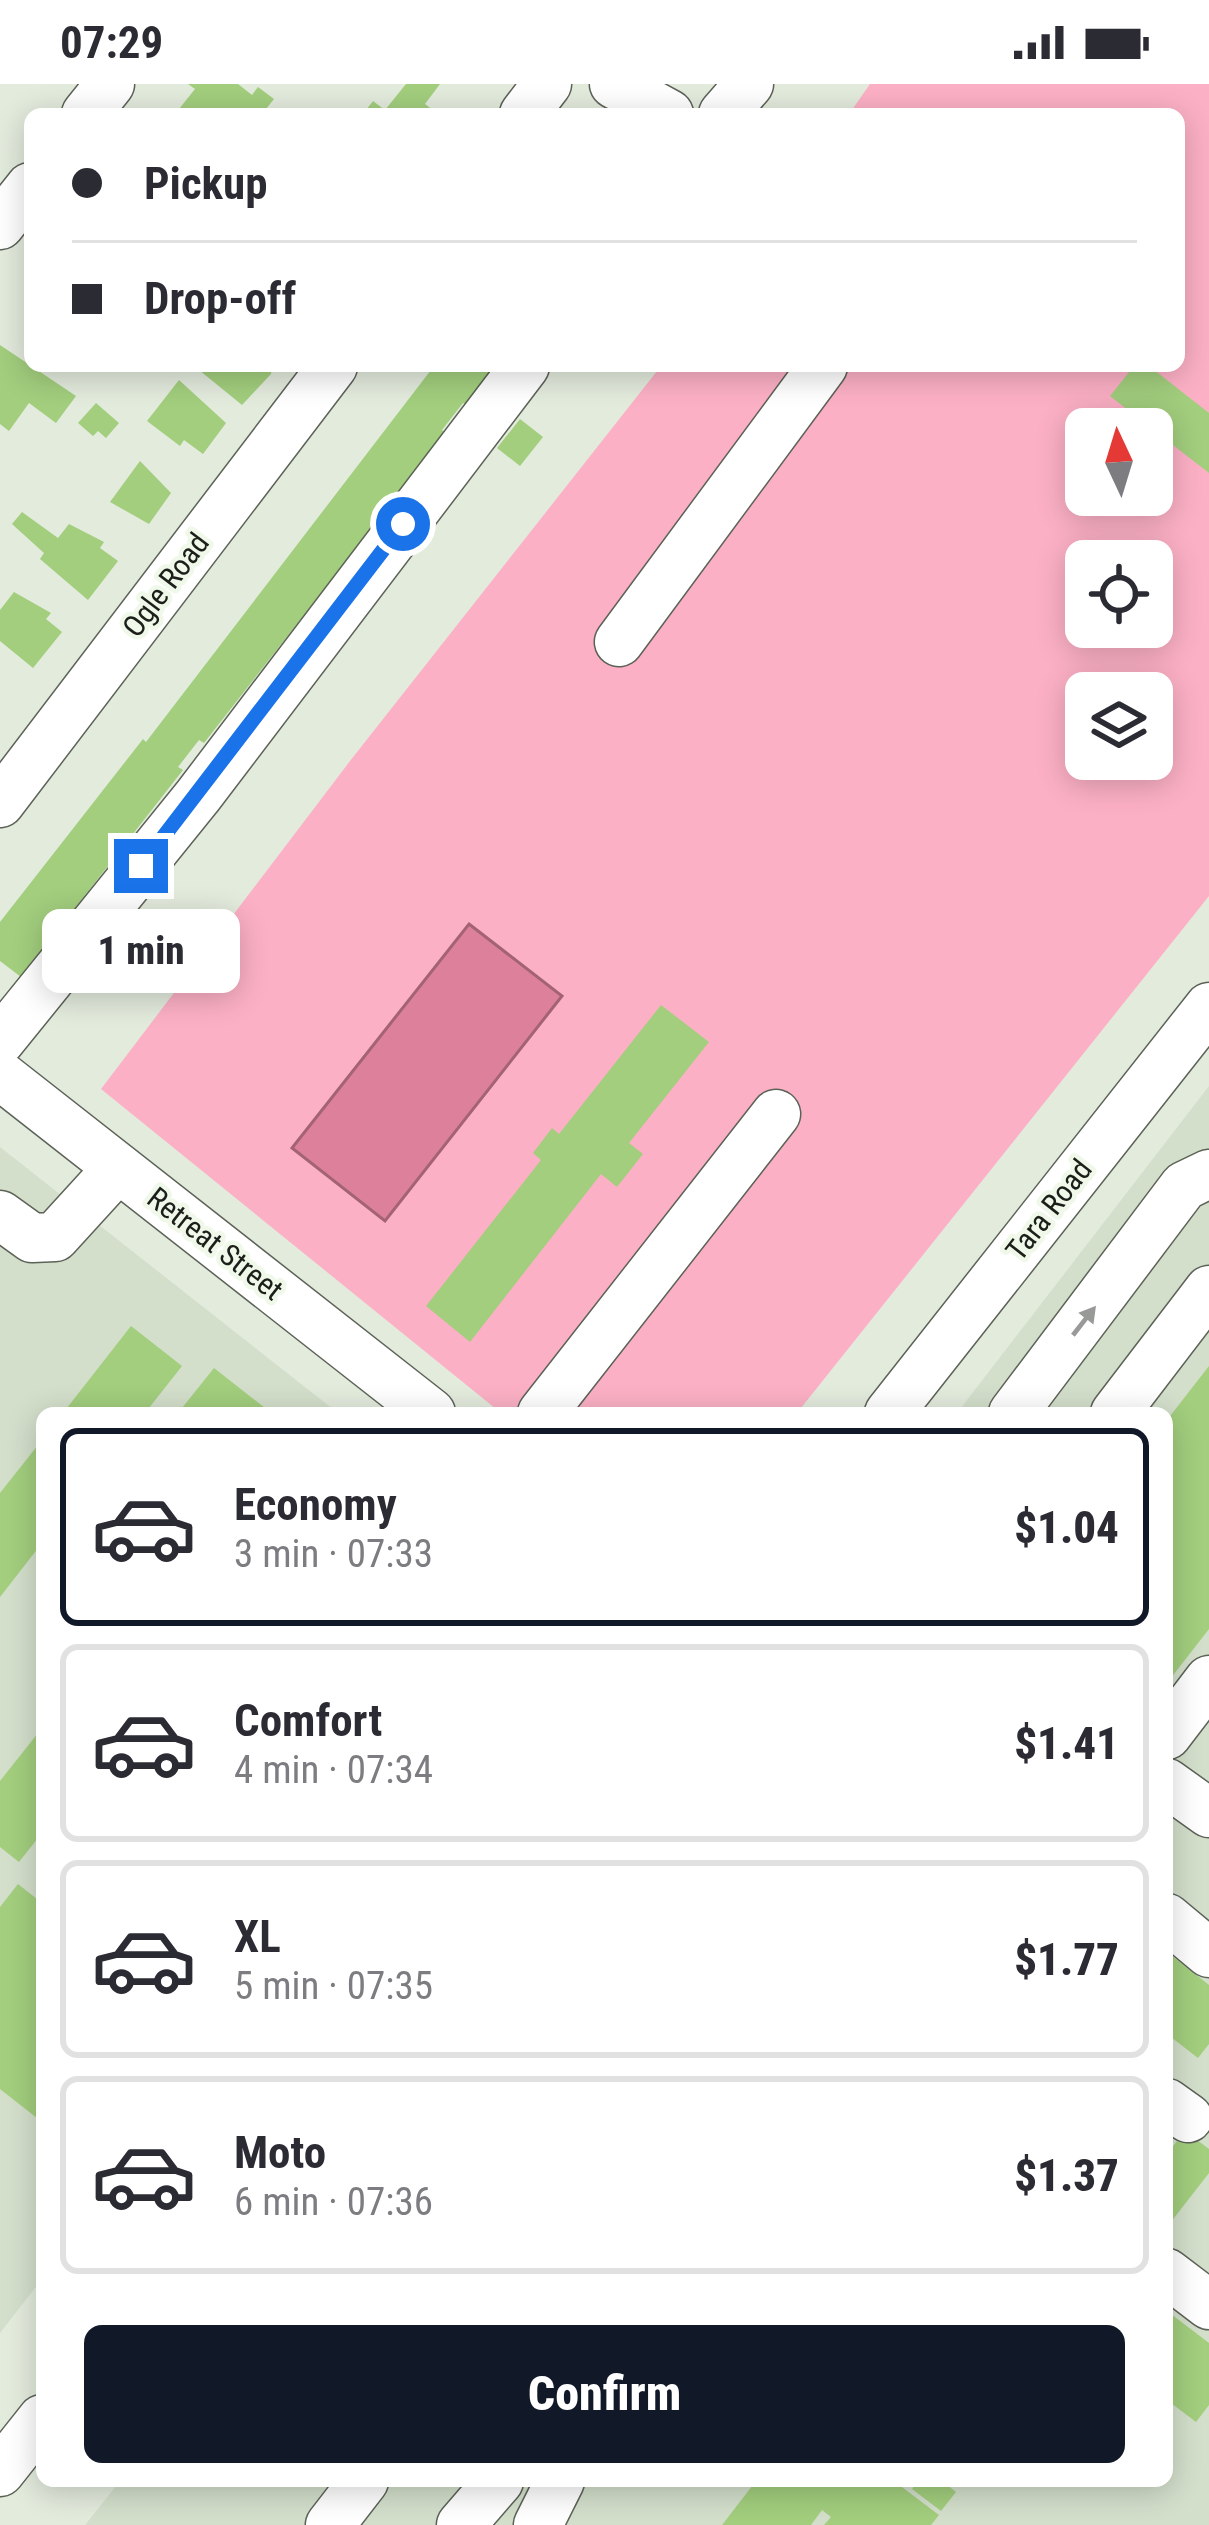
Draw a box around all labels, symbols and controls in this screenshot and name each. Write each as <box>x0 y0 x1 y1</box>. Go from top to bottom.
text: 07:29 <box>60 16 163 69</box>
text: Pickup <box>144 157 268 210</box>
text: Drop-off <box>144 272 296 325</box>
north arrow <box>1065 408 1173 516</box>
map controls <box>1065 408 1173 780</box>
route start <box>376 497 430 551</box>
street label: Ogle Road <box>115 526 216 644</box>
button: locate <box>1065 540 1173 648</box>
button: layers <box>1065 672 1173 780</box>
route end <box>114 839 168 893</box>
callout: 1 min <box>42 908 240 992</box>
text: 1 min <box>98 928 184 974</box>
street label: Tara Road <box>998 1152 1099 1267</box>
street label: Retreat Street <box>141 1180 290 1307</box>
one-way arrow <box>1071 1305 1096 1336</box>
icon: car <box>90 1473 198 1581</box>
text: Economy <box>234 1478 397 1531</box>
text: $1.04 <box>1014 1501 1119 1554</box>
text: 3 min · 07:33 <box>234 1531 433 1577</box>
icon: car <box>90 1689 198 1797</box>
text: Comfort <box>234 1694 382 1747</box>
text: $1.41 <box>1014 1717 1119 1770</box>
text: 4 min · 07:34 <box>234 1747 433 1793</box>
icon: car <box>90 1905 198 2013</box>
text: XL <box>234 1910 281 1963</box>
text: $1.77 <box>1014 1933 1119 1986</box>
text: 5 min · 07:35 <box>234 1963 433 2009</box>
icon: car <box>90 2121 198 2229</box>
text: Moto <box>234 2126 326 2179</box>
text: $1.37 <box>1014 2149 1119 2202</box>
text: 6 min · 07:36 <box>234 2179 433 2225</box>
button: Confirm <box>84 2325 1125 2463</box>

